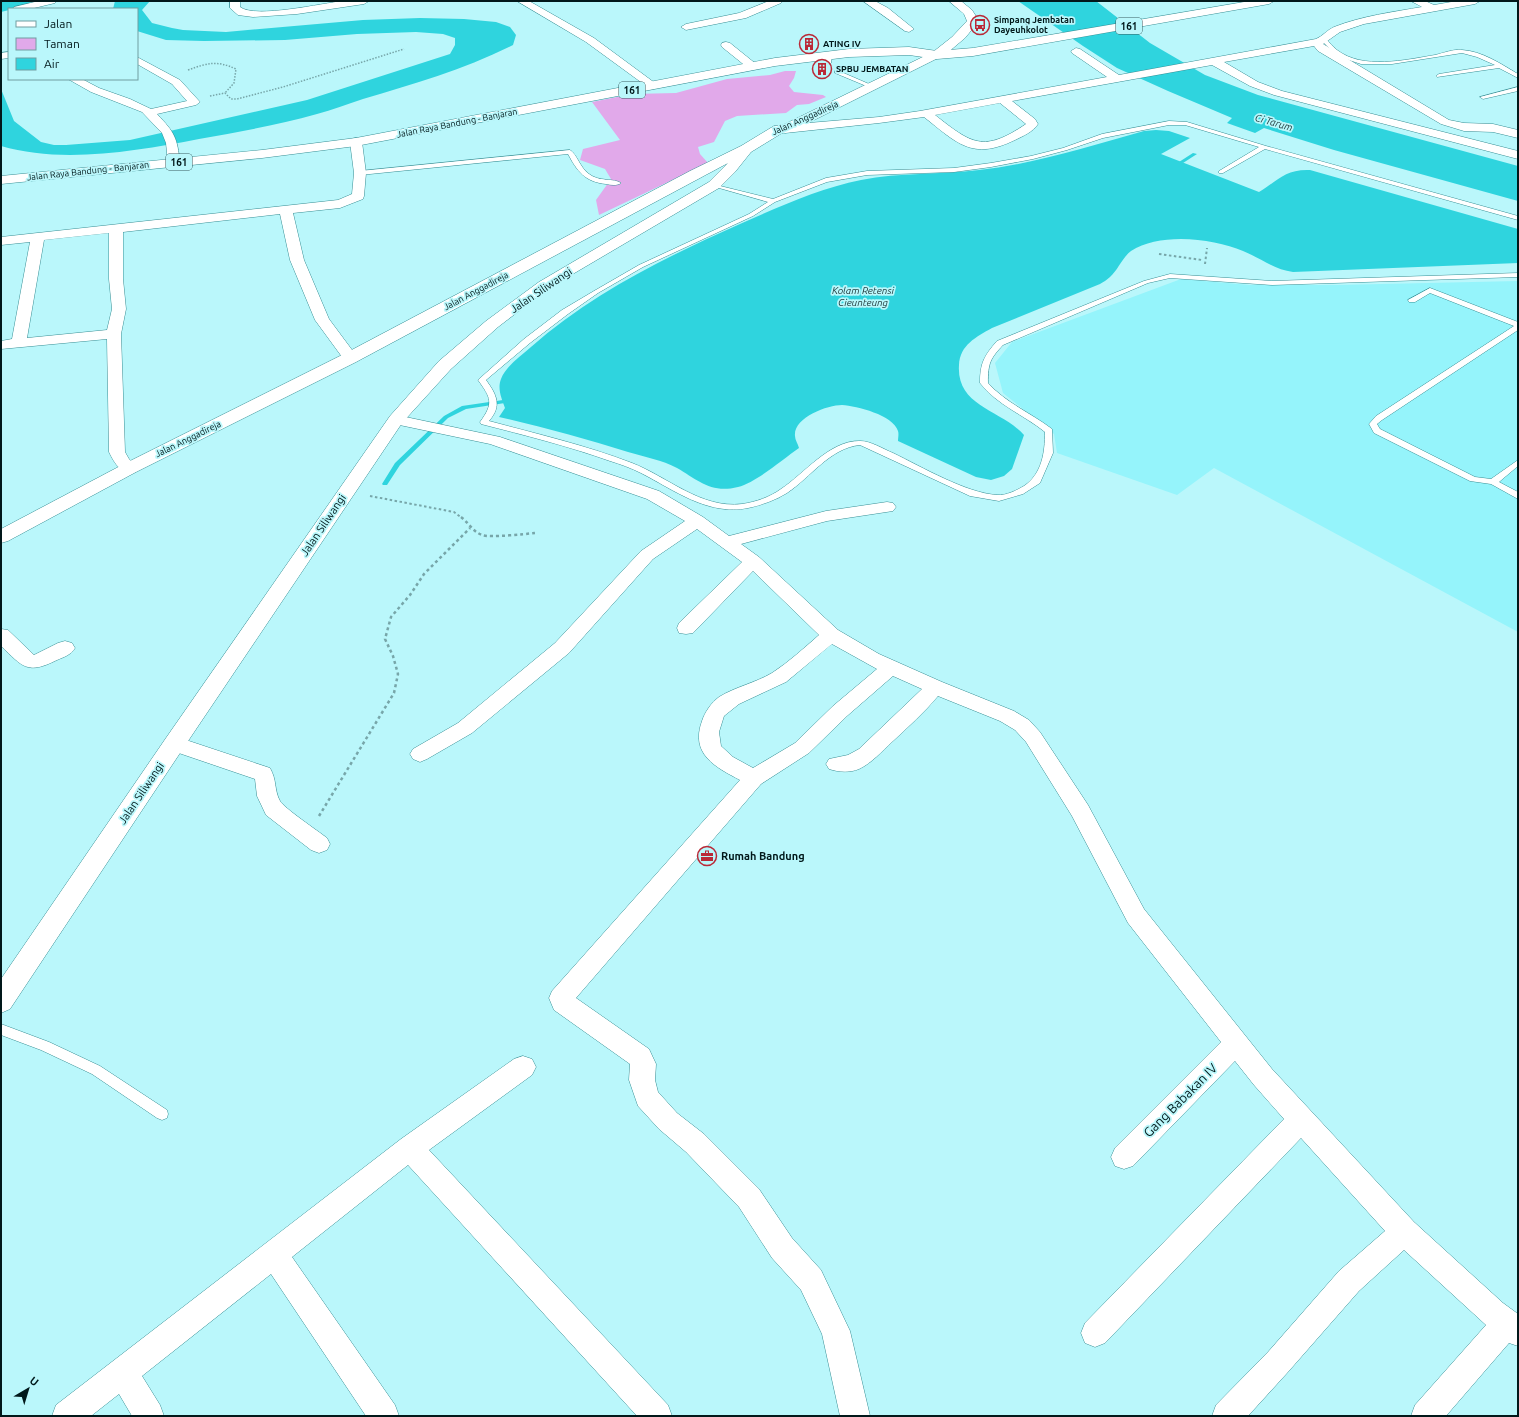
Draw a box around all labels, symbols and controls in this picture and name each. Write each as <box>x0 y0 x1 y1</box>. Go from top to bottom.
legend <box>8 8 138 80</box>
bus stop icon: Simpang Jembatan Dayeuhkolot <box>969 14 991 36</box>
place label: Simpang Jembatan Dayeuhkolot <box>994 15 1074 35</box>
text: Jalan <box>44 17 72 30</box>
road number: 161 <box>1116 18 1142 34</box>
building icon: ATING IV <box>798 33 820 55</box>
text: Taman <box>44 37 80 50</box>
place label: ATING IV <box>823 39 862 49</box>
text: Air <box>44 57 60 70</box>
building icon: SPBU JEMBATAN <box>811 58 833 80</box>
place label: SPBU JEMBATAN <box>836 64 909 74</box>
road number: 161 <box>619 82 645 98</box>
street label: Jalan Anggadireja <box>770 99 840 137</box>
street label: Jalan Raya Bandung - Banjaran <box>396 106 518 140</box>
water label: Ci Tarum <box>1254 112 1294 133</box>
road number: 161 <box>166 154 192 170</box>
street label: Jalan Raya Bandung - Banjaran <box>26 160 150 182</box>
street label: Jalan Siliwangi <box>508 265 574 315</box>
street label: Jalan Anggadireja <box>442 270 510 312</box>
water label: Kolam Retensi Cieunteung <box>832 285 895 308</box>
street label: Jalan Anggadireja <box>154 419 222 459</box>
street label: Jalan Siliwangi <box>298 492 348 558</box>
street label: Jalan Siliwangi <box>116 760 166 826</box>
office icon: Rumah Bandung <box>696 845 718 867</box>
place label: Rumah Bandung <box>721 850 805 862</box>
street label: Gang Babakan IV <box>1141 1060 1220 1139</box>
north arrow <box>8 1369 48 1409</box>
text: U <box>27 1374 41 1388</box>

